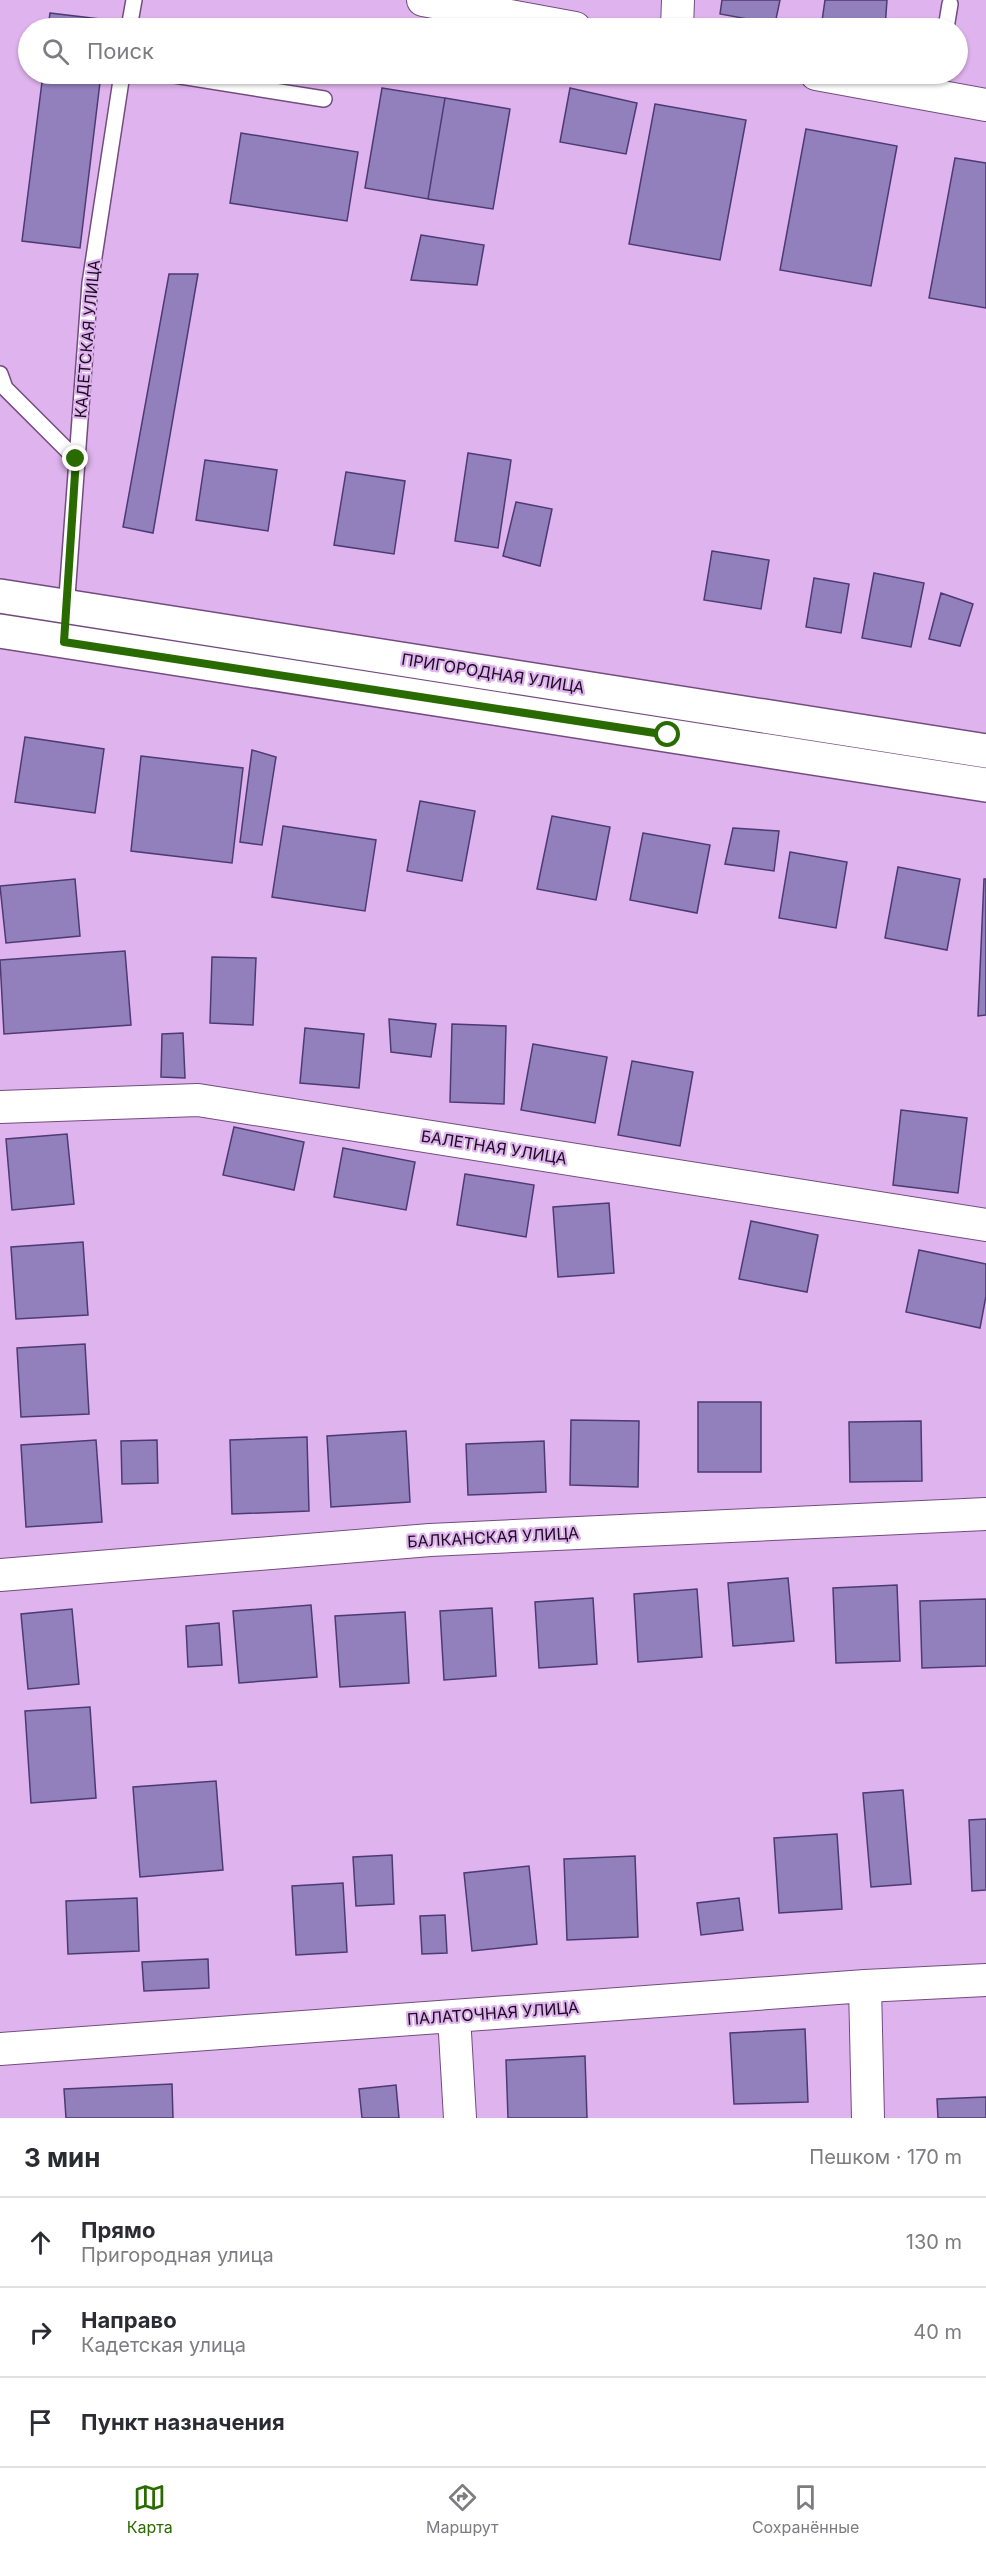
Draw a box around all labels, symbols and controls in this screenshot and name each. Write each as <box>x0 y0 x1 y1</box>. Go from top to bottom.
search box <box>18 18 968 84</box>
icon: search <box>39 35 72 68</box>
text: Поиск <box>87 38 154 64</box>
street label: КАДЕТСКАЯ УЛИЦА <box>70 259 104 419</box>
route end <box>62 445 88 471</box>
street label: ПРИГОРОДНАЯ УЛИЦА <box>400 649 586 697</box>
route start <box>654 721 680 747</box>
street label: БАЛЕТНАЯ УЛИЦА <box>420 1126 568 1168</box>
street label: БАЛКАНСКАЯ УЛИЦА <box>407 1523 579 1551</box>
street label: ПАЛАТОЧНАЯ УЛИЦА <box>406 1997 580 2029</box>
text: 3 мин <box>24 2142 100 2173</box>
text: Пешком · 170 m <box>809 2145 962 2169</box>
text: Прямо <box>81 2217 155 2243</box>
icon: ahead <box>24 2226 57 2259</box>
text: 130 m <box>906 2230 962 2254</box>
text: Пригородная улица <box>81 2243 274 2267</box>
text: Направо <box>81 2307 177 2333</box>
icon: right <box>24 2316 57 2349</box>
text: 40 m <box>913 2320 962 2344</box>
text: Кадетская улица <box>81 2333 246 2357</box>
icon: arrive <box>24 2406 57 2439</box>
text: Пункт назначения <box>81 2409 285 2435</box>
tab: Карта <box>127 2481 173 2537</box>
tab: Маршрут <box>426 2481 499 2537</box>
tab: Сохранённые <box>752 2481 859 2537</box>

